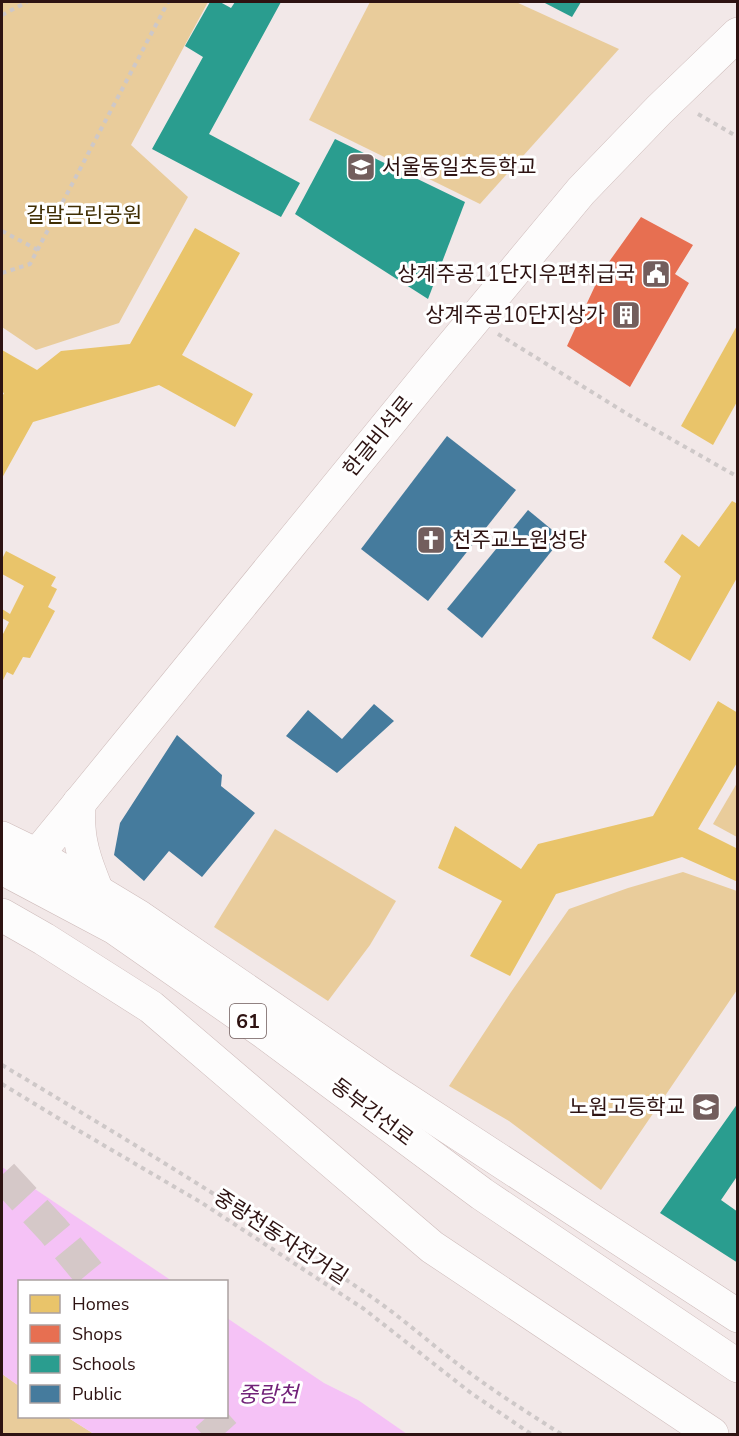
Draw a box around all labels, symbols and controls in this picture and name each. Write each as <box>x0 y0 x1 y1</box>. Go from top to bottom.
school or university icon: 서울동일초등학교 <box>345 151 377 183</box>
place label: 서울동일초등학교 <box>382 153 537 181</box>
park label: 갈말근린공원 <box>26 201 142 229</box>
public building icon: 상계주공11단지우편취급국 <box>640 258 672 290</box>
place label: 상계주공11단지우편취급국 <box>397 260 635 288</box>
building icon: 상계주공10단지상가 <box>610 299 642 331</box>
place label: 상계주공10단지상가 <box>425 301 605 329</box>
street label: 한글비석로 <box>337 390 419 482</box>
church icon: 천주교노원성당 <box>415 524 447 556</box>
place label: 천주교노원성당 <box>452 526 587 554</box>
road number: 61 <box>230 1004 266 1038</box>
street label: 동부간선로 <box>325 1072 419 1152</box>
school or university icon: 노원고등학교 <box>690 1091 722 1123</box>
place label: 노원고등학교 <box>569 1093 685 1121</box>
street label: 중랑천동자전거길 <box>209 1183 353 1291</box>
legend <box>18 1280 228 1418</box>
text: Homes <box>72 1292 129 1316</box>
text: Shops <box>72 1322 122 1346</box>
text: Schools <box>72 1352 136 1376</box>
water label: 중랑천 <box>238 1380 301 1410</box>
text: Public <box>72 1382 122 1406</box>

